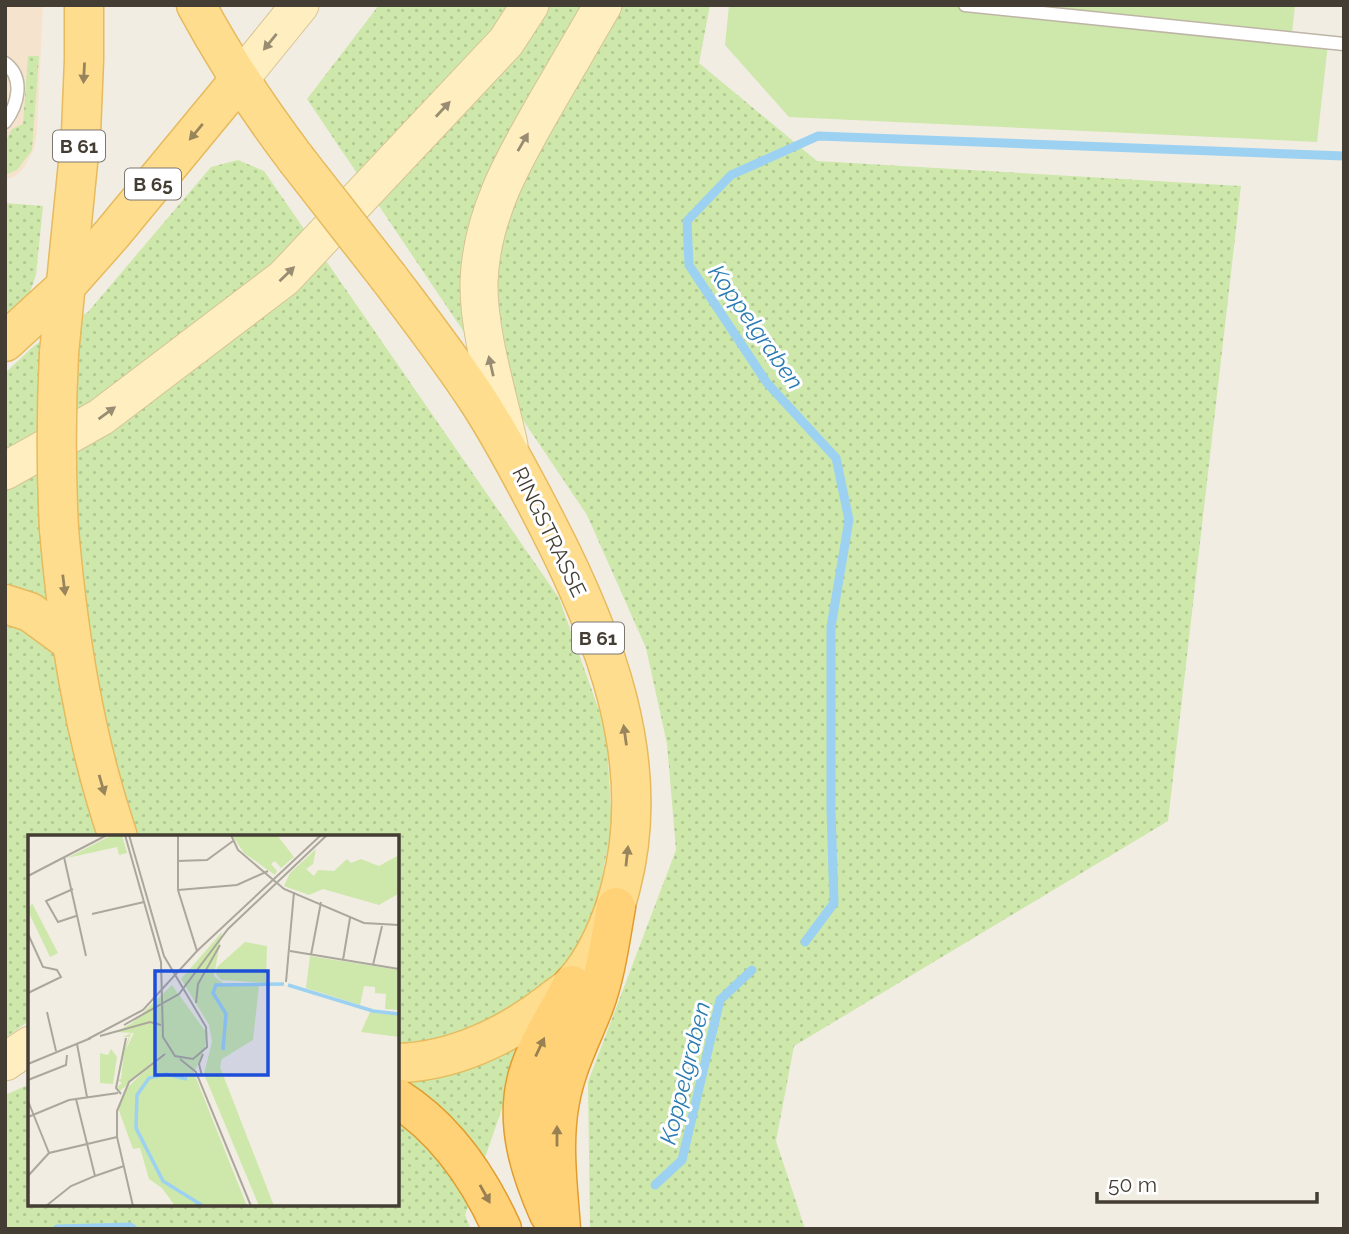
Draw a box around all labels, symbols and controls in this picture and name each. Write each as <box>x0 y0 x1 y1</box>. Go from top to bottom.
one-way arrow <box>263 34 278 51</box>
one-way arrow <box>78 63 89 85</box>
one-way arrow <box>435 100 451 118</box>
one-way arrow <box>189 122 204 140</box>
road number: B 61 <box>53 130 105 162</box>
one-way arrow <box>517 133 529 152</box>
road number: B 65 <box>125 168 181 200</box>
water label: Koppelgraben <box>703 259 809 394</box>
one-way arrow <box>278 267 295 283</box>
one-way arrow <box>485 355 496 377</box>
one-way arrow <box>98 406 116 420</box>
street label: RINGSTRASSE <box>507 463 592 601</box>
one-way arrow <box>59 575 70 597</box>
road number: B 61 <box>572 622 624 653</box>
one-way arrow <box>619 724 630 746</box>
one-way arrow <box>97 775 107 796</box>
inset map <box>28 835 399 1206</box>
one-way arrow <box>622 844 633 866</box>
water label: Koppelgraben <box>654 999 715 1147</box>
one-way arrow <box>534 1037 546 1057</box>
one-way arrow <box>551 1125 563 1147</box>
scale bar <box>1097 1160 1318 1204</box>
text: 50 m <box>1108 1172 1157 1197</box>
one-way arrow <box>479 1184 491 1204</box>

